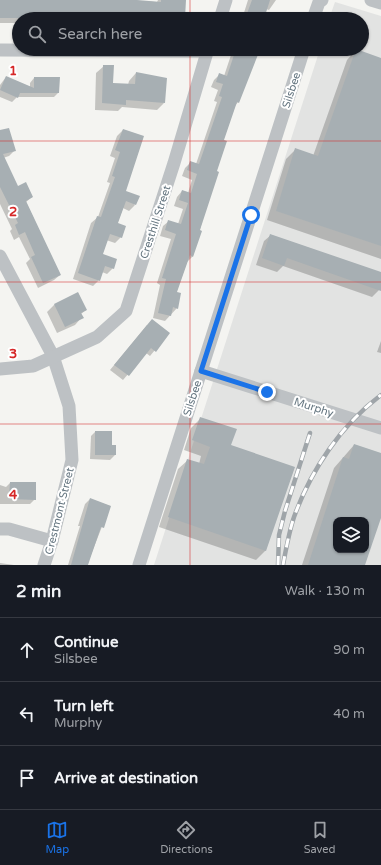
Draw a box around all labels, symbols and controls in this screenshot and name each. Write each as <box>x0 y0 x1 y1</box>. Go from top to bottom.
search box <box>12 12 369 56</box>
icon: search <box>26 23 48 45</box>
text: Search here <box>58 25 142 43</box>
text: 1 <box>9 63 17 79</box>
street label: Silsbee <box>280 71 303 110</box>
street label: Cresthill Street <box>137 184 173 261</box>
text: 2 <box>9 204 17 220</box>
route start <box>242 206 260 224</box>
text: 3 <box>9 346 17 362</box>
street label: Silsbee <box>181 379 204 418</box>
route end <box>258 383 276 401</box>
street label: Murphy <box>292 395 335 420</box>
street label: Crestmont Street <box>42 466 77 556</box>
text: 4 <box>9 487 18 503</box>
map controls <box>333 517 369 553</box>
button: layers <box>333 517 369 553</box>
text: 2 min <box>16 581 61 602</box>
text: Walk · 130 m <box>285 583 365 599</box>
text: Continue <box>54 633 118 651</box>
icon: ahead <box>16 639 38 661</box>
text: 90 m <box>333 642 365 658</box>
text: Silsbee <box>54 651 98 667</box>
text: Turn left <box>54 697 114 715</box>
icon: left <box>16 703 38 725</box>
text: 40 m <box>333 706 365 722</box>
text: Murphy <box>54 715 102 731</box>
icon: arrive <box>16 767 38 789</box>
text: Arrive at destination <box>54 769 198 787</box>
tab: Map <box>45 819 69 856</box>
tab: Directions <box>160 819 213 856</box>
tab: Saved <box>304 819 336 856</box>

